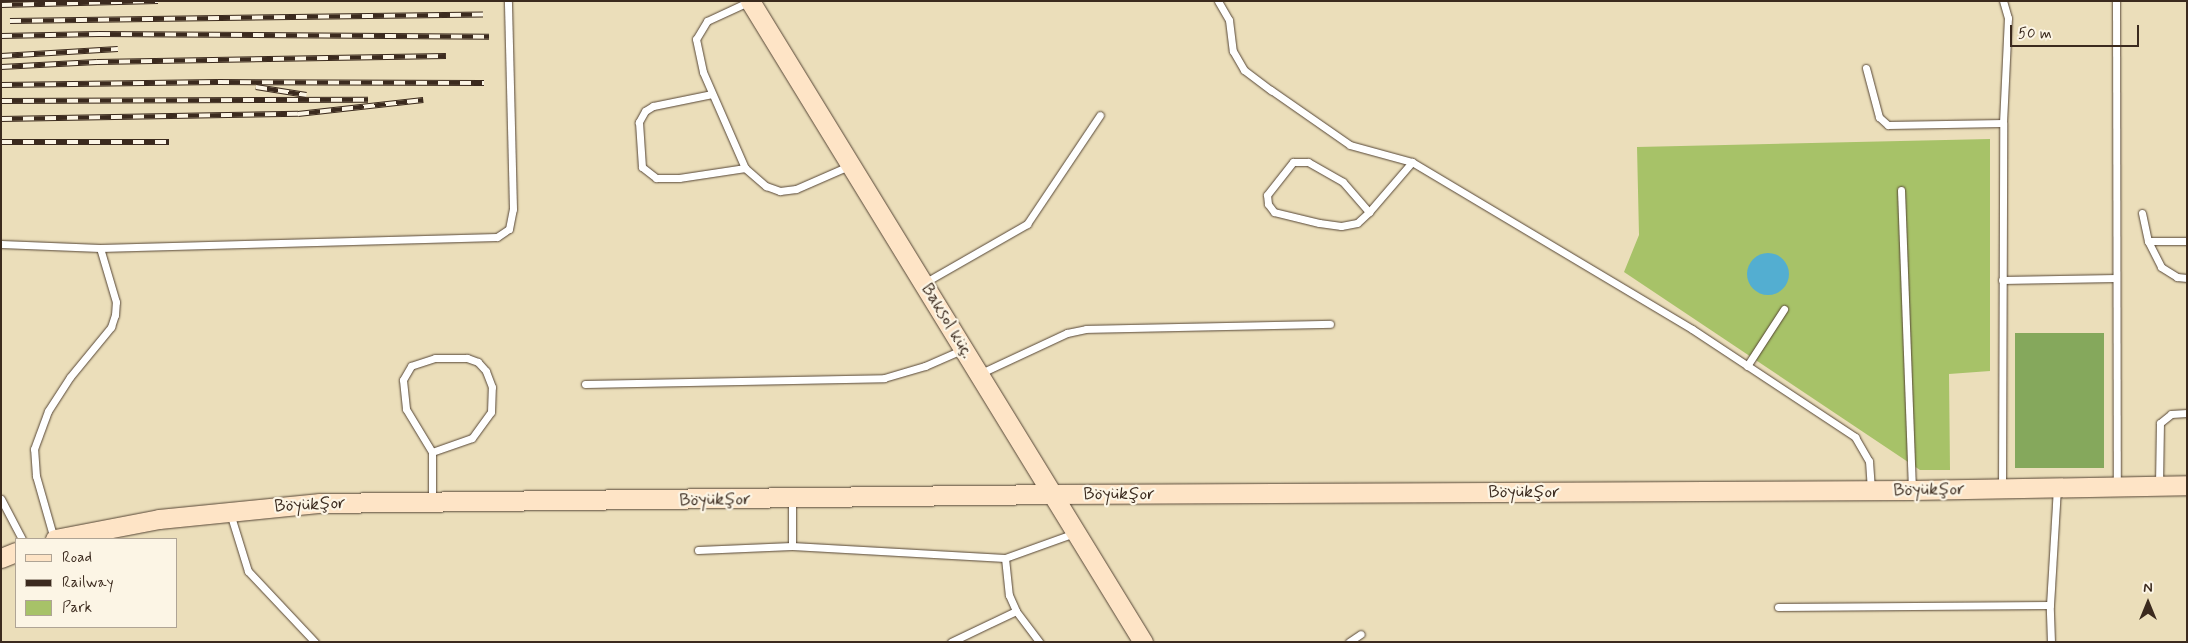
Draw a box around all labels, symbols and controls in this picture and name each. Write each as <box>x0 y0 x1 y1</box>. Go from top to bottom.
scale bar <box>2013 15 2142 47</box>
text: 50 m <box>2018 24 2052 44</box>
street label: Baksol küç. <box>916 280 978 362</box>
street label: Böyükşor <box>1893 479 1965 501</box>
street label: Böyükşor <box>1488 481 1560 503</box>
street label: Böyükşor <box>1083 483 1155 505</box>
street label: Böyükşor <box>679 489 751 511</box>
street label: Böyükşor <box>274 492 346 518</box>
legend <box>15 538 178 628</box>
text: Road <box>62 548 92 568</box>
text: Railway <box>62 573 114 593</box>
north arrow <box>2123 578 2173 628</box>
text: N <box>2143 579 2153 597</box>
text: Park <box>62 598 92 618</box>

